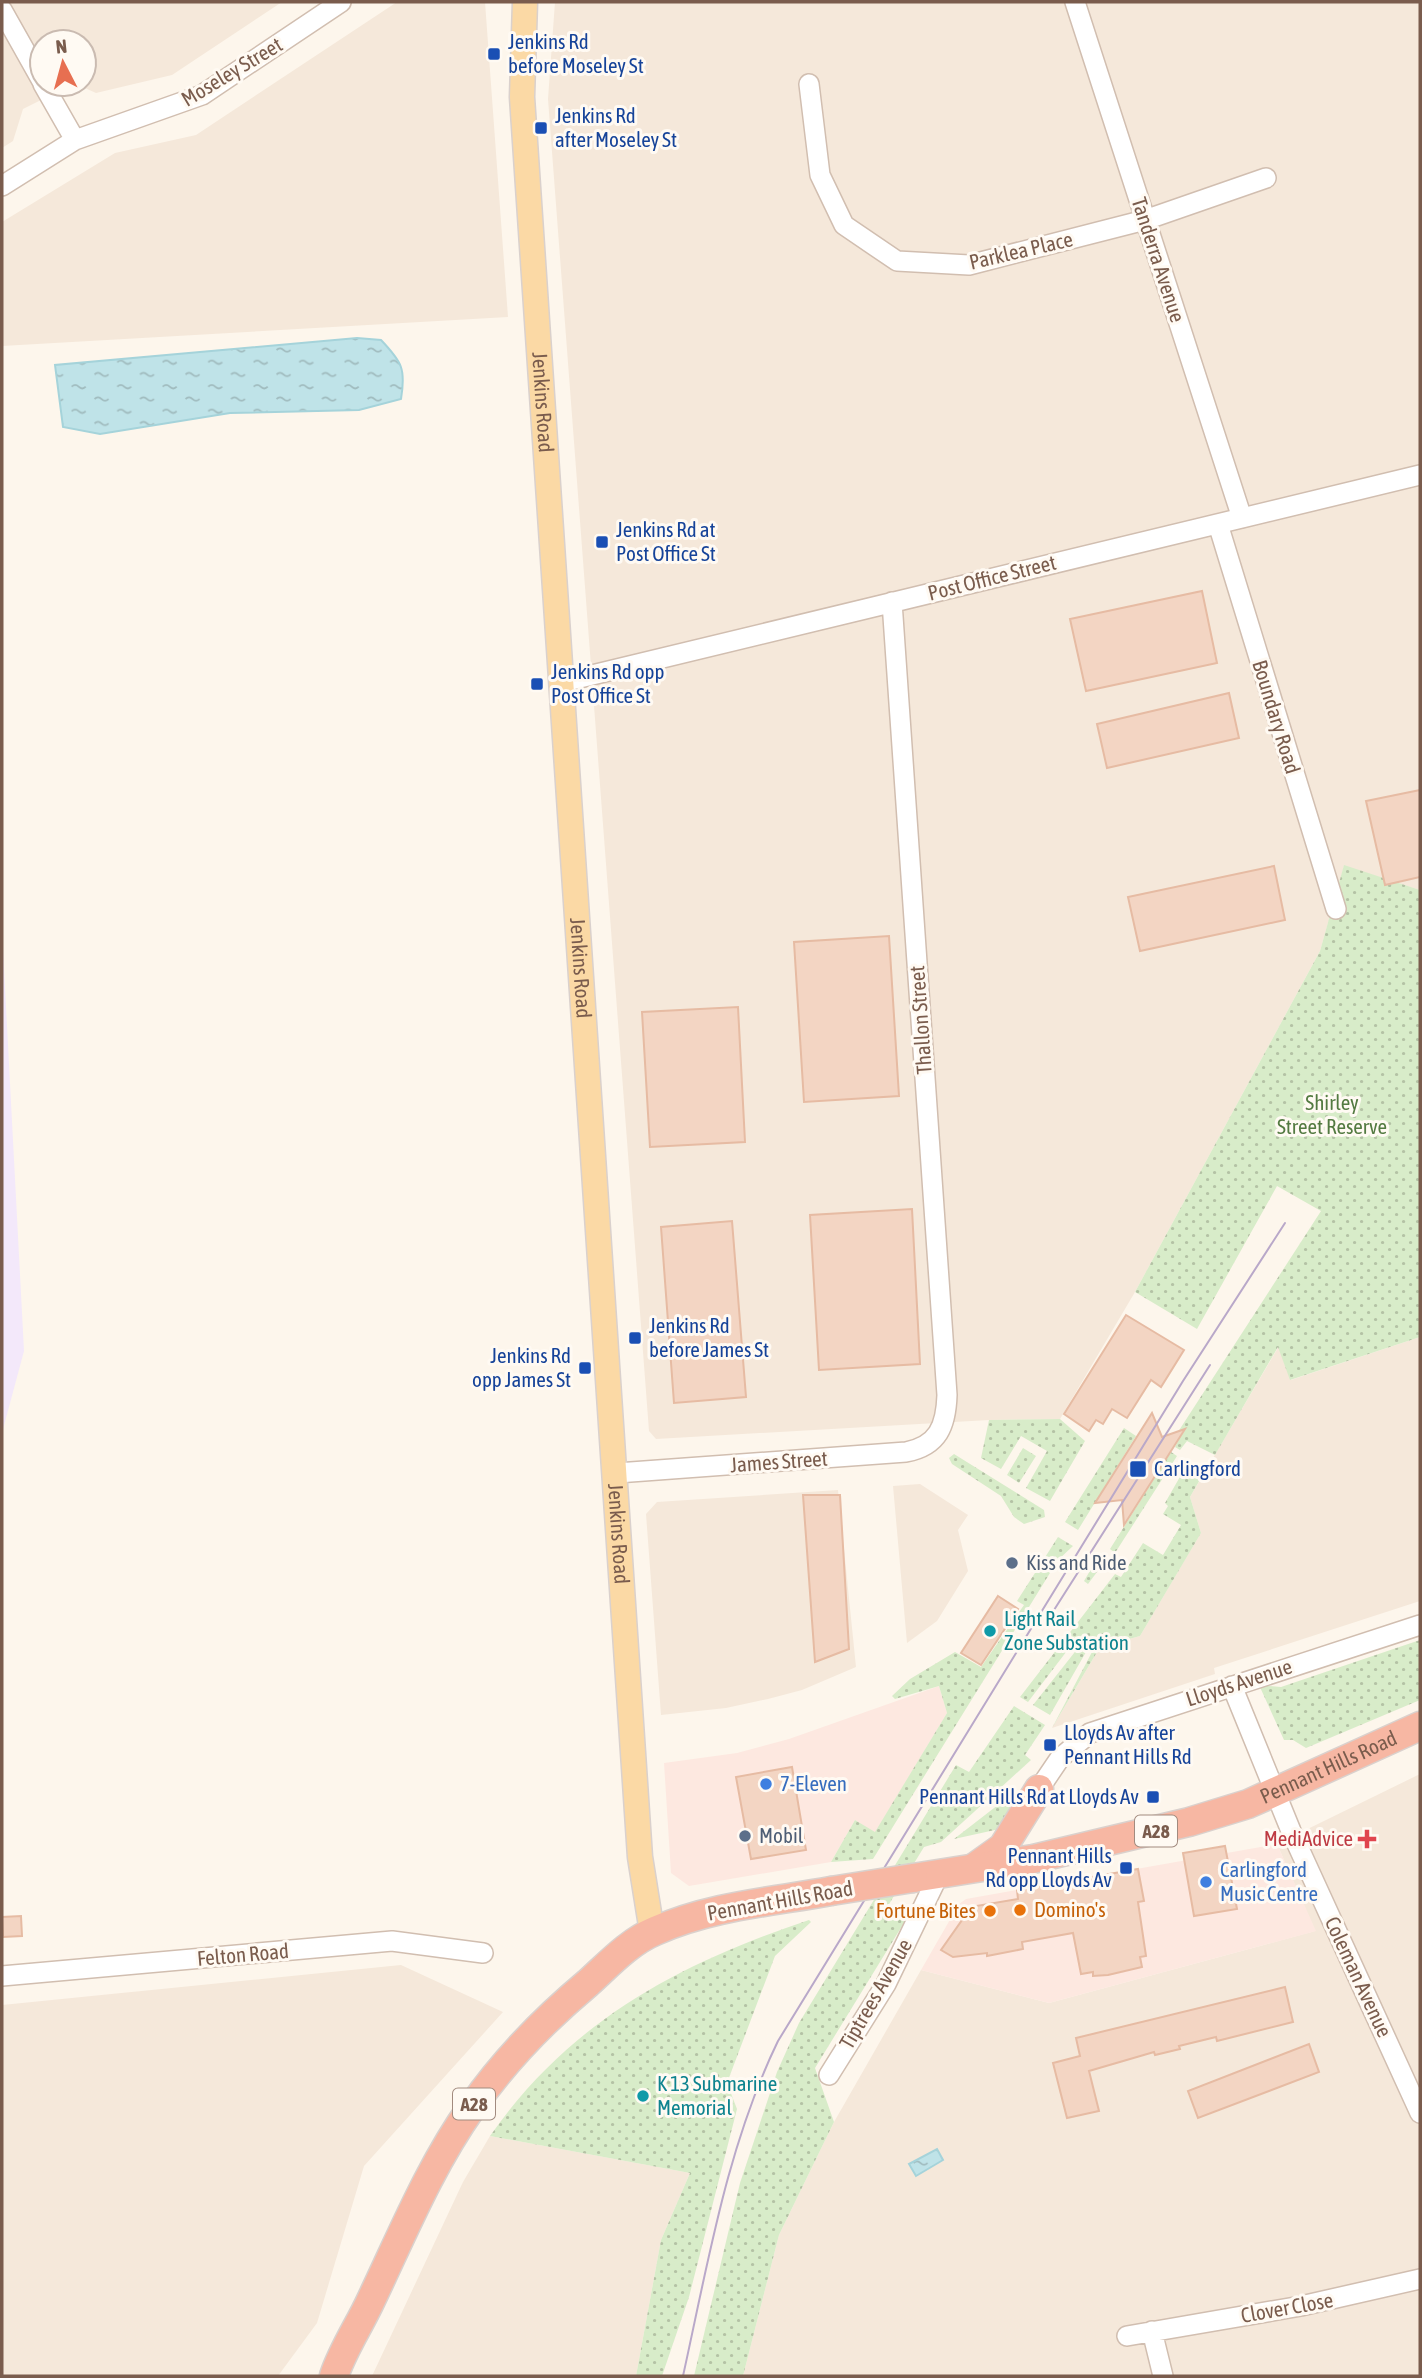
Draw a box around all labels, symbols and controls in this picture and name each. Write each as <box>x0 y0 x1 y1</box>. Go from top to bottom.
north arrow <box>28 28 98 98</box>
place label: Jenkins Rd before Moseley St <box>508 29 644 77</box>
street label: Moseley Street <box>177 32 286 111</box>
text: N <box>54 35 68 58</box>
marker: Jenkins Rd before Moseley St <box>486 46 502 62</box>
place label: Jenkins Rd after Moseley St <box>555 103 677 151</box>
marker: Jenkins Rd after Moseley St <box>533 120 549 136</box>
street label: Tanderra Avenue <box>1127 194 1190 325</box>
street label: Parklea Place <box>967 226 1075 274</box>
street label: Jenkins Road <box>528 351 559 453</box>
place label: Jenkins Rd at Post Office St <box>616 517 716 565</box>
marker: Jenkins Rd at Post Office St <box>594 534 610 550</box>
street label: Post Office Street <box>925 550 1058 605</box>
street label: Boundary Road <box>1248 657 1306 776</box>
place label: Jenkins Rd opp Post Office St <box>551 659 665 707</box>
marker: Jenkins Rd opp Post Office St <box>529 676 545 692</box>
street label: Jenkins Road <box>566 917 597 1019</box>
street label: Thallon Street <box>904 965 936 1075</box>
park label: Shirley Street Reserve <box>1277 1090 1387 1138</box>
place label: Jenkins Rd before James St <box>649 1313 769 1361</box>
marker: Jenkins Rd before James St <box>627 1330 643 1346</box>
place label: Jenkins Rd opp James St <box>472 1343 571 1391</box>
marker: Jenkins Rd opp James St <box>577 1360 593 1376</box>
street label: James Street <box>729 1446 828 1476</box>
place label: Carlingford <box>1154 1456 1241 1480</box>
marker: Carlingford <box>1128 1459 1148 1479</box>
street label: Jenkins Road <box>604 1483 635 1585</box>
place label: Kiss and Ride <box>1026 1550 1126 1574</box>
marker: Kiss and Ride <box>1004 1555 1020 1571</box>
place label: Light Rail Zone Substation <box>1004 1606 1129 1654</box>
marker: Light Rail Zone Substation <box>982 1623 998 1639</box>
street label: Lloyds Avenue <box>1183 1654 1295 1710</box>
place label: Lloyds Av after Pennant Hills Rd <box>1064 1720 1192 1768</box>
street label: Pennant Hills Road <box>1256 1725 1400 1808</box>
marker: Lloyds Av after Pennant Hills Rd <box>1042 1737 1058 1753</box>
place label: 7-Eleven <box>780 1771 847 1795</box>
marker: 7-Eleven <box>758 1776 774 1792</box>
place label: Pennant Hills Rd at Lloyds Av <box>919 1784 1139 1808</box>
marker: Pennant Hills Rd at Lloyds Av <box>1145 1789 1161 1805</box>
road number: A28 <box>1135 1815 1177 1846</box>
place label: Mobil <box>759 1823 804 1847</box>
place label: MediAdvice <box>1264 1826 1353 1850</box>
marker: Mobil <box>737 1828 753 1844</box>
marker: MediAdvice <box>1359 1831 1375 1847</box>
place label: Pennant Hills Rd opp Lloyds Av <box>985 1843 1112 1891</box>
place label: Carlingford Music Centre <box>1220 1857 1318 1905</box>
marker: Pennant Hills Rd opp Lloyds Av <box>1118 1860 1134 1876</box>
marker: Carlingford Music Centre <box>1198 1874 1214 1890</box>
street label: Pennant Hills Road <box>705 1875 854 1925</box>
place label: Domino's <box>1034 1897 1106 1921</box>
place label: Fortune Bites <box>876 1898 976 1922</box>
marker: Domino's <box>1012 1902 1028 1918</box>
marker: Fortune Bites <box>982 1903 998 1919</box>
street label: Coleman Avenue <box>1320 1912 1397 2041</box>
street label: Tiptrees Avenue <box>834 1934 916 2053</box>
street label: Felton Road <box>196 1938 290 1970</box>
place label: K 13 Submarine Memorial <box>657 2071 777 2119</box>
road number: A28 <box>453 2088 495 2120</box>
marker: K 13 Submarine Memorial <box>635 2088 651 2104</box>
street label: Clover Close <box>1239 2287 1335 2327</box>

